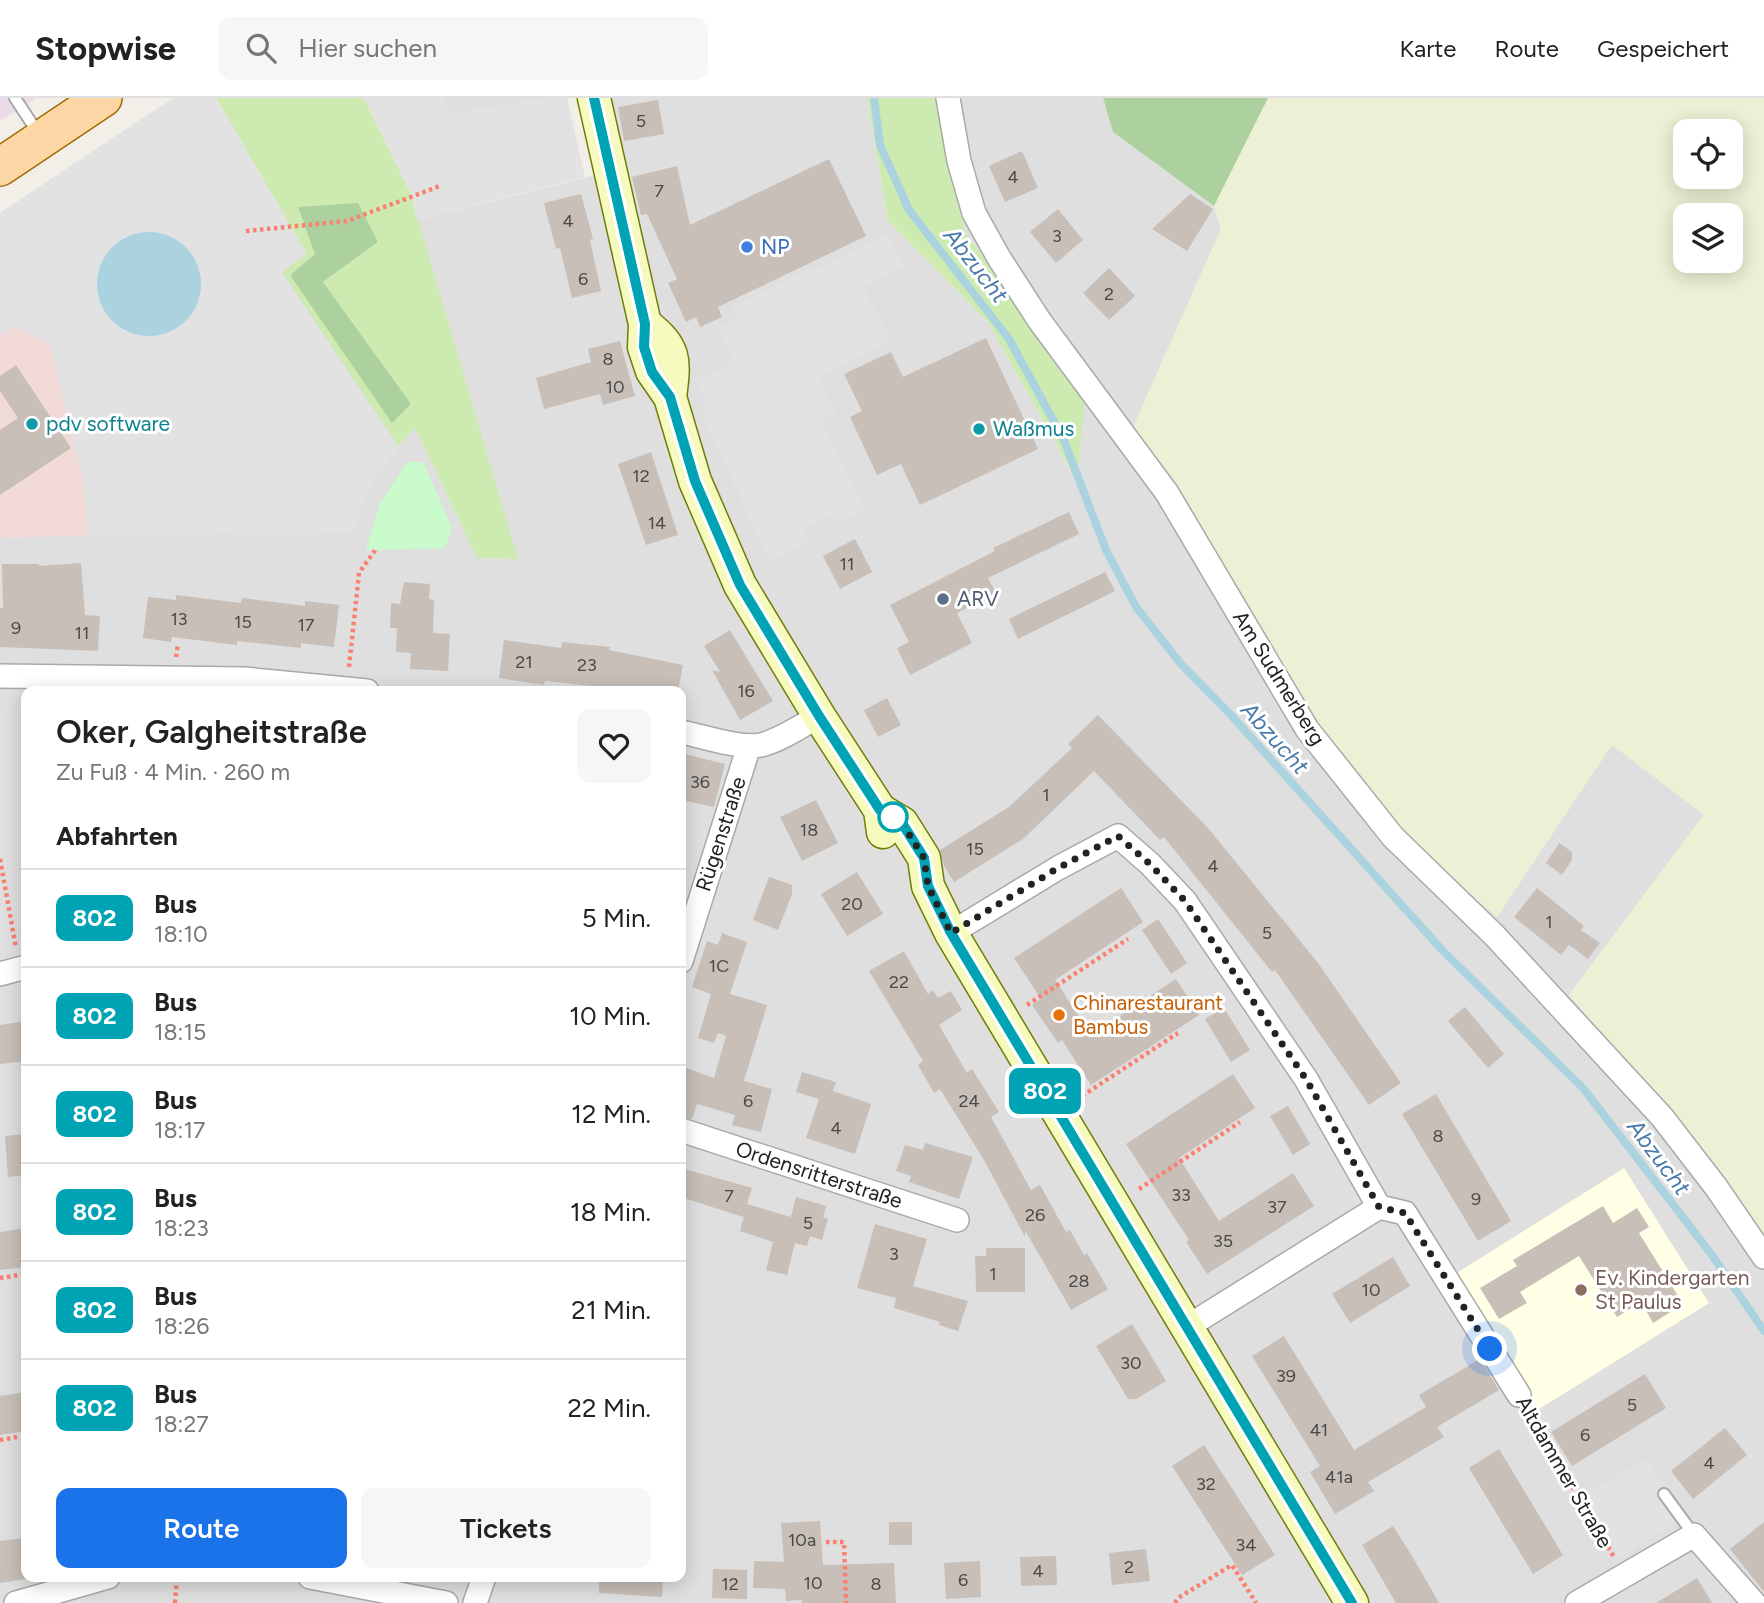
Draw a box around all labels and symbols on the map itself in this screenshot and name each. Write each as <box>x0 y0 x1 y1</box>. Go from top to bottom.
house number: 5 <box>636 110 646 132</box>
house number: 4 <box>1007 166 1019 188</box>
house number: 7 <box>654 180 664 202</box>
house number: 4 <box>562 210 574 232</box>
water label: Abzucht <box>937 221 1014 308</box>
house number: 3 <box>1052 225 1062 247</box>
place label: NP <box>761 234 789 259</box>
marker: NP <box>739 239 755 255</box>
house number: 6 <box>578 268 588 290</box>
house number: 2 <box>1104 283 1114 305</box>
house number: 8 <box>602 348 614 370</box>
house number: 10 <box>606 376 624 398</box>
place label: pdv software <box>46 411 170 436</box>
marker: pdv software <box>24 416 40 432</box>
place label: Waßmus <box>993 416 1074 441</box>
marker: Waßmus <box>971 421 987 437</box>
house number: 12 <box>632 465 650 487</box>
house number: 14 <box>648 512 666 534</box>
house number: 11 <box>840 553 854 575</box>
place label: ARV <box>957 586 999 611</box>
marker: ARV <box>935 591 951 607</box>
street label: Am Sudmerberg <box>1228 606 1331 750</box>
house number: 13 <box>170 608 188 630</box>
house number: 15 <box>234 611 252 633</box>
house number: 17 <box>297 614 315 636</box>
house number: 9 <box>11 617 21 639</box>
house number: 11 <box>75 622 89 644</box>
house number: 21 <box>515 651 533 673</box>
house number: 23 <box>577 654 597 676</box>
house number: 16 <box>737 680 755 702</box>
water label: Abzucht <box>1235 695 1315 780</box>
house number: 36 <box>690 771 710 793</box>
street label: Rügenstraße <box>690 773 751 894</box>
house number: 1 <box>1042 784 1050 806</box>
unlabelled marker <box>878 802 908 832</box>
house number: 18 <box>800 819 818 841</box>
house number: 15 <box>966 838 984 860</box>
house number: 4 <box>1207 855 1219 877</box>
house number: 20 <box>841 893 863 915</box>
house number: 1 <box>1545 911 1553 933</box>
house number: 5 <box>1262 922 1272 944</box>
house number: 1C <box>709 955 729 977</box>
house number: 22 <box>889 971 909 993</box>
place label: Chinarestaurant Bambus <box>1073 990 1223 1039</box>
marker: Chinarestaurant Bambus <box>1051 1007 1067 1023</box>
line badge: 802 <box>1005 1068 1085 1114</box>
house number: 6 <box>743 1090 753 1112</box>
house number: 24 <box>958 1090 980 1112</box>
water label: Abzucht <box>1621 1113 1697 1200</box>
house number: 4 <box>830 1117 842 1139</box>
house number: 8 <box>1432 1125 1444 1147</box>
street label: Ordensritterstraße <box>733 1136 906 1213</box>
house number: 33 <box>1171 1184 1191 1206</box>
house number: 7 <box>724 1185 734 1207</box>
house number: 9 <box>1471 1188 1481 1210</box>
house number: 37 <box>1267 1196 1287 1218</box>
house number: 26 <box>1025 1204 1045 1226</box>
house number: 5 <box>803 1212 813 1234</box>
house number: 35 <box>1213 1230 1233 1252</box>
house number: 3 <box>889 1243 899 1265</box>
house number: 1 <box>989 1263 997 1285</box>
place label: Ev. Kindergarten St Paulus <box>1595 1265 1749 1314</box>
house number: 28 <box>1068 1270 1090 1292</box>
house number: 10 <box>1362 1279 1380 1301</box>
marker: Ev. Kindergarten St Paulus <box>1573 1282 1589 1298</box>
your location <box>1472 1331 1507 1366</box>
house number: 30 <box>1120 1352 1142 1374</box>
house number: 39 <box>1276 1365 1296 1387</box>
street label: Altdammer Straße <box>1511 1391 1618 1552</box>
house number: 5 <box>1627 1394 1637 1416</box>
house number: 41 <box>1310 1419 1328 1441</box>
house number: 6 <box>1580 1424 1590 1446</box>
house number: 4 <box>1703 1452 1715 1474</box>
house number: 41a <box>1325 1466 1353 1488</box>
house number: 32 <box>1196 1473 1216 1495</box>
house number: 10a <box>788 1529 816 1551</box>
house number: 34 <box>1236 1534 1256 1556</box>
house number: 2 <box>1124 1556 1134 1578</box>
house number: 4 <box>1032 1560 1044 1582</box>
house number: 6 <box>958 1569 968 1591</box>
house number: 10 <box>804 1572 822 1594</box>
house number: 12 <box>721 1573 739 1595</box>
house number: 8 <box>870 1573 882 1595</box>

